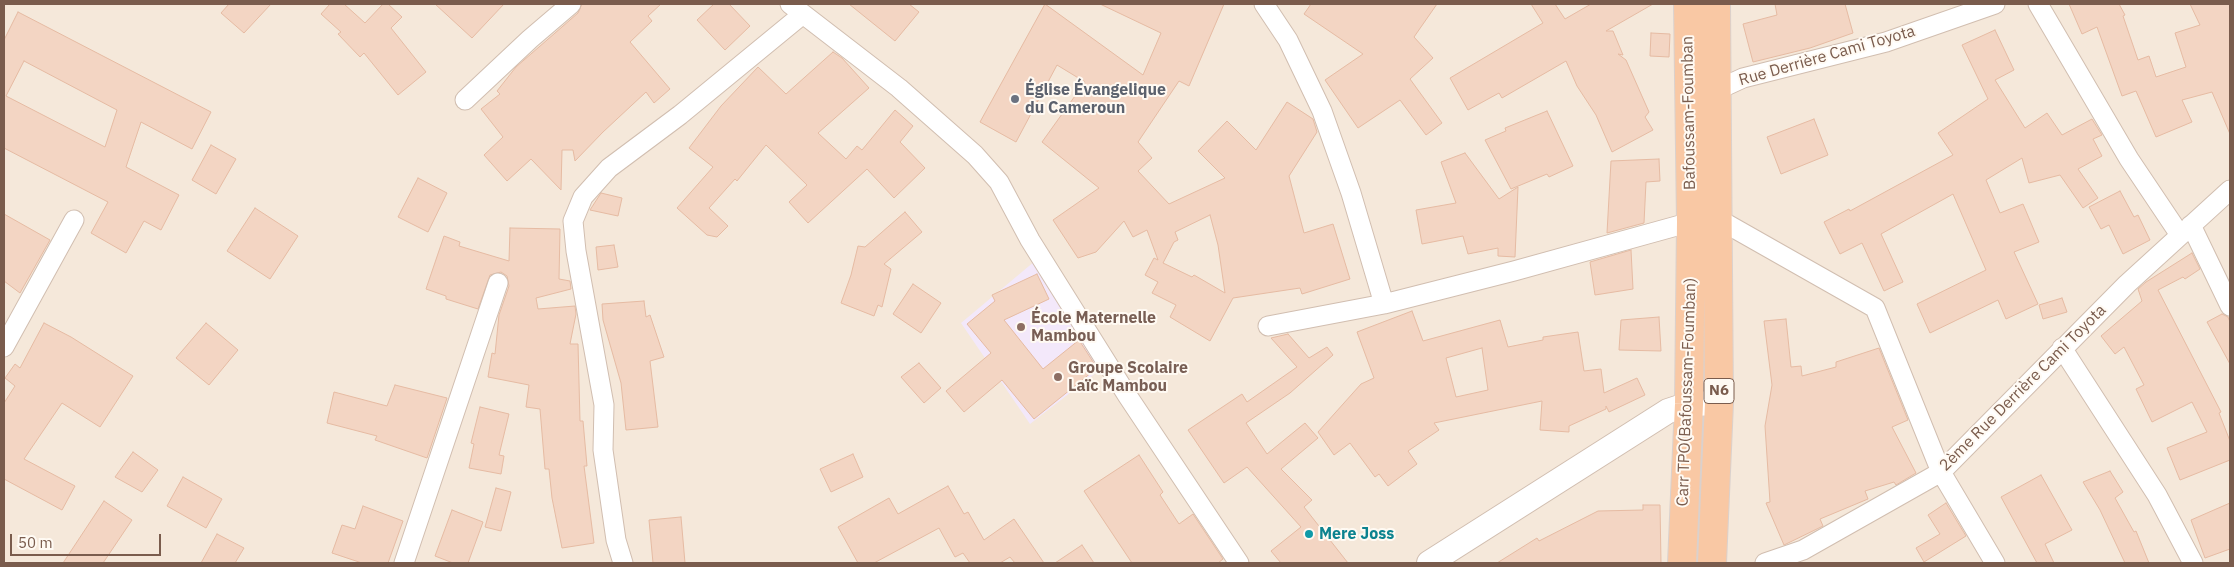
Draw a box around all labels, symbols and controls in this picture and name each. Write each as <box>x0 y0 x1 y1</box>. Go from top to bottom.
street label: Rue Derrière Cami Toyota <box>1737 22 1917 90</box>
street label: Bafoussam-Foumban <box>1678 36 1700 190</box>
place label: Église Évangelique du Cameroun <box>1025 80 1166 118</box>
marker: Église Évangelique du Cameroun <box>1009 93 1021 105</box>
street label: Carr TPO(Bafoussam-Foumban) <box>1673 277 1701 507</box>
street label: 2ème Rue Derrière Cami Toyota <box>1936 301 2110 475</box>
place label: École Maternelle Mambou <box>1031 308 1156 346</box>
marker: École Maternelle Mambou <box>1015 321 1027 333</box>
place label: Groupe Scolaire Laïc Mambou <box>1068 358 1188 396</box>
marker: Groupe Scolaire Laïc Mambou <box>1052 371 1064 383</box>
road number: N6 <box>1704 378 1734 404</box>
scale bar <box>12 524 164 556</box>
place label: Mere Joss <box>1319 524 1394 544</box>
marker: Mere Joss <box>1303 528 1315 540</box>
text: 50 m <box>18 533 53 552</box>

